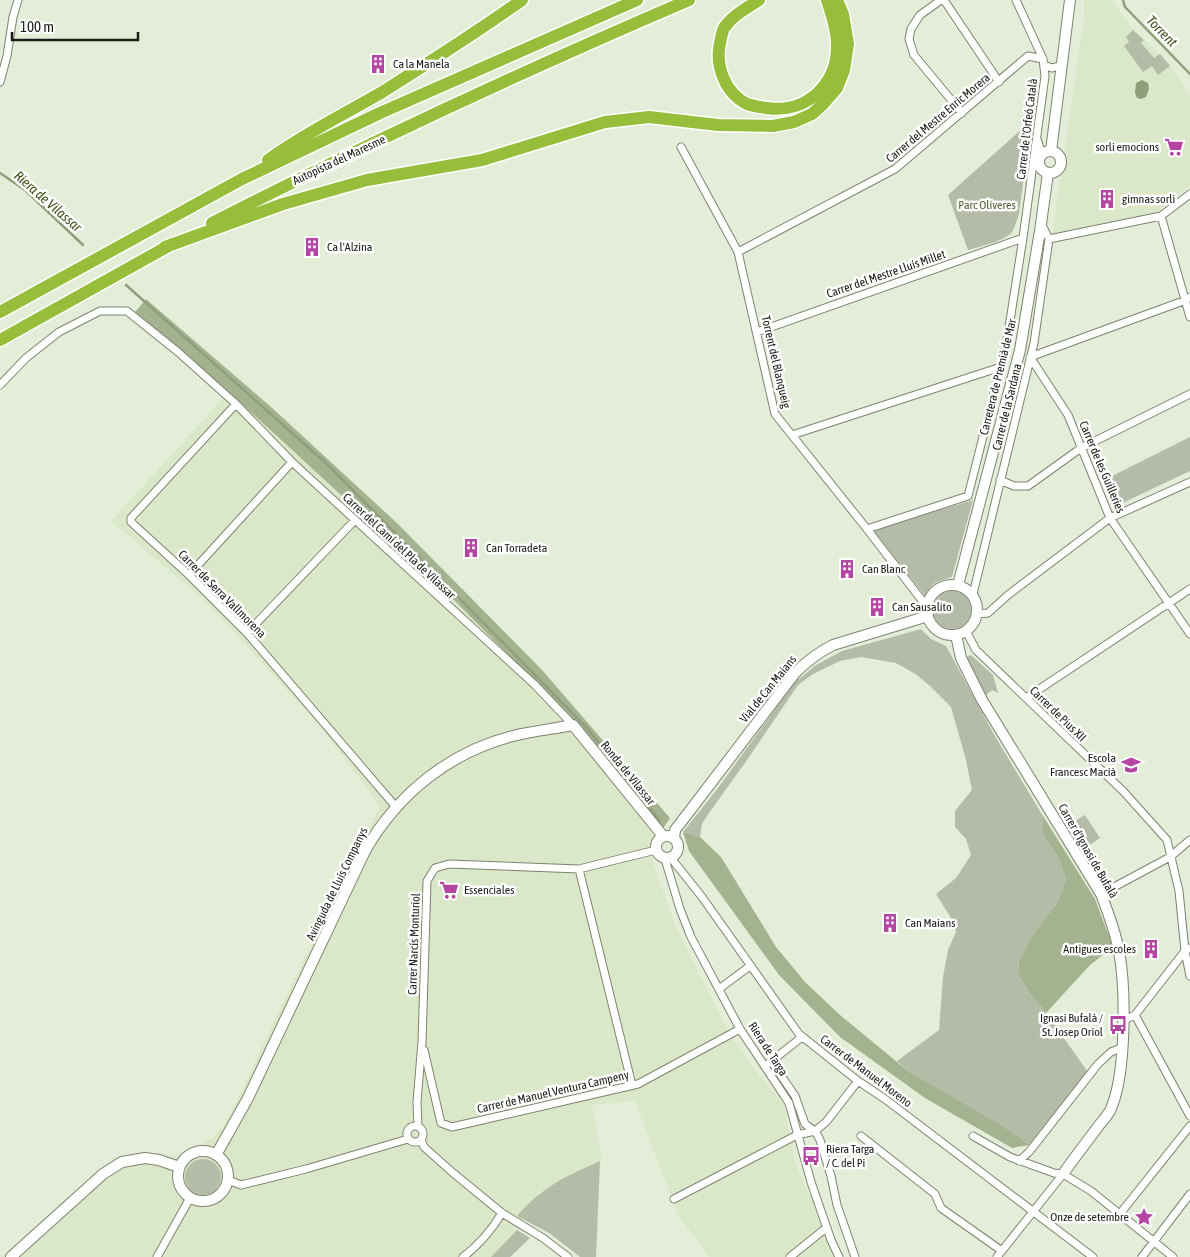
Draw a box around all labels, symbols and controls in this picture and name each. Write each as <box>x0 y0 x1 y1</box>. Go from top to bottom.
scale bar <box>12 10 139 42</box>
water label: Torrent <box>1143 12 1181 50</box>
text: 100 m <box>20 18 54 35</box>
building icon: Ca la Manela <box>367 53 389 75</box>
place label: Ca la Manela <box>393 57 450 71</box>
street label: Carrer del Mestre Enric Morera <box>883 70 993 166</box>
street label: Carrer de l'Orfeó Català <box>1014 78 1040 180</box>
street label: Autopista del Maresme <box>290 132 388 188</box>
supermarket icon: sorli emocions <box>1163 136 1185 158</box>
place label: sorli emocions <box>1095 140 1159 154</box>
water label: Riera de Vilassar <box>11 167 86 235</box>
building icon: gimnas sorli <box>1096 188 1118 210</box>
place label: gimnas sorli <box>1122 192 1175 206</box>
park label: Parc Oliveres <box>958 198 1016 212</box>
building icon: Ca l'Alzina <box>301 236 323 258</box>
place label: Ca l'Alzina <box>327 240 372 254</box>
street label: Carrer del Mestre Lluís Millet <box>825 247 948 301</box>
street label: Torrent del Blanqueig <box>759 314 794 411</box>
street label: Carretera de Premià de Mar <box>977 317 1019 436</box>
street label: Carrer de la Sardana <box>989 362 1025 452</box>
street label: Carrer de les Guilleries <box>1076 419 1128 515</box>
street label: Carrer del Camí del Pla de Vilassar <box>340 490 458 602</box>
building icon: Can Torradeta <box>460 537 482 559</box>
place label: Can Torradeta <box>486 541 547 555</box>
street label: Carrer de Serra Vallmorena <box>175 547 269 641</box>
building icon: Can Blanc <box>836 558 858 580</box>
place label: Can Blanc <box>862 562 906 576</box>
building icon: Can Sausalito <box>866 596 888 618</box>
place label: Can Sausalito <box>892 600 952 614</box>
street label: Vial de Can Maians <box>737 653 799 725</box>
street label: Carrer de Pius XII <box>1027 684 1089 744</box>
street label: Ronda de Vilassar <box>598 738 658 808</box>
place label: Escola Francesc Macià <box>1050 751 1116 779</box>
school or university icon: Escola Francesc Macià <box>1120 754 1142 776</box>
street label: Carrer d'Ignasi de Bufalà <box>1055 801 1121 901</box>
street label: Avinguda de Lluís Companys <box>303 825 371 943</box>
supermarket icon: Essenciales <box>438 879 460 901</box>
place label: Essenciales <box>464 883 514 897</box>
street label: Carrer Narcís Monturiol <box>405 892 423 995</box>
building icon: Can Maians <box>879 912 901 934</box>
place label: Can Maians <box>905 916 955 930</box>
building icon: Antigues escoles <box>1140 938 1162 960</box>
place label: Antigues escoles <box>1063 942 1136 956</box>
place label: Ignasi Bufalà / St. Josep Oriol <box>1040 1011 1104 1039</box>
bus stop icon: Ignasi Bufalà / St. Josep Oriol <box>1107 1014 1129 1036</box>
street label: Riera de Targa <box>745 1020 791 1078</box>
street label: Carrer de Manuel Moreno <box>817 1032 915 1110</box>
street label: Carrer de Manuel Ventura Campeny <box>476 1068 630 1116</box>
place label: Riera Targa / C. del Pi <box>826 1142 874 1170</box>
bus stop icon: Riera Targa / C. del Pi <box>800 1145 822 1167</box>
place icon: Onze de setembre <box>1133 1206 1155 1228</box>
place label: Onze de setembre <box>1050 1210 1129 1224</box>

